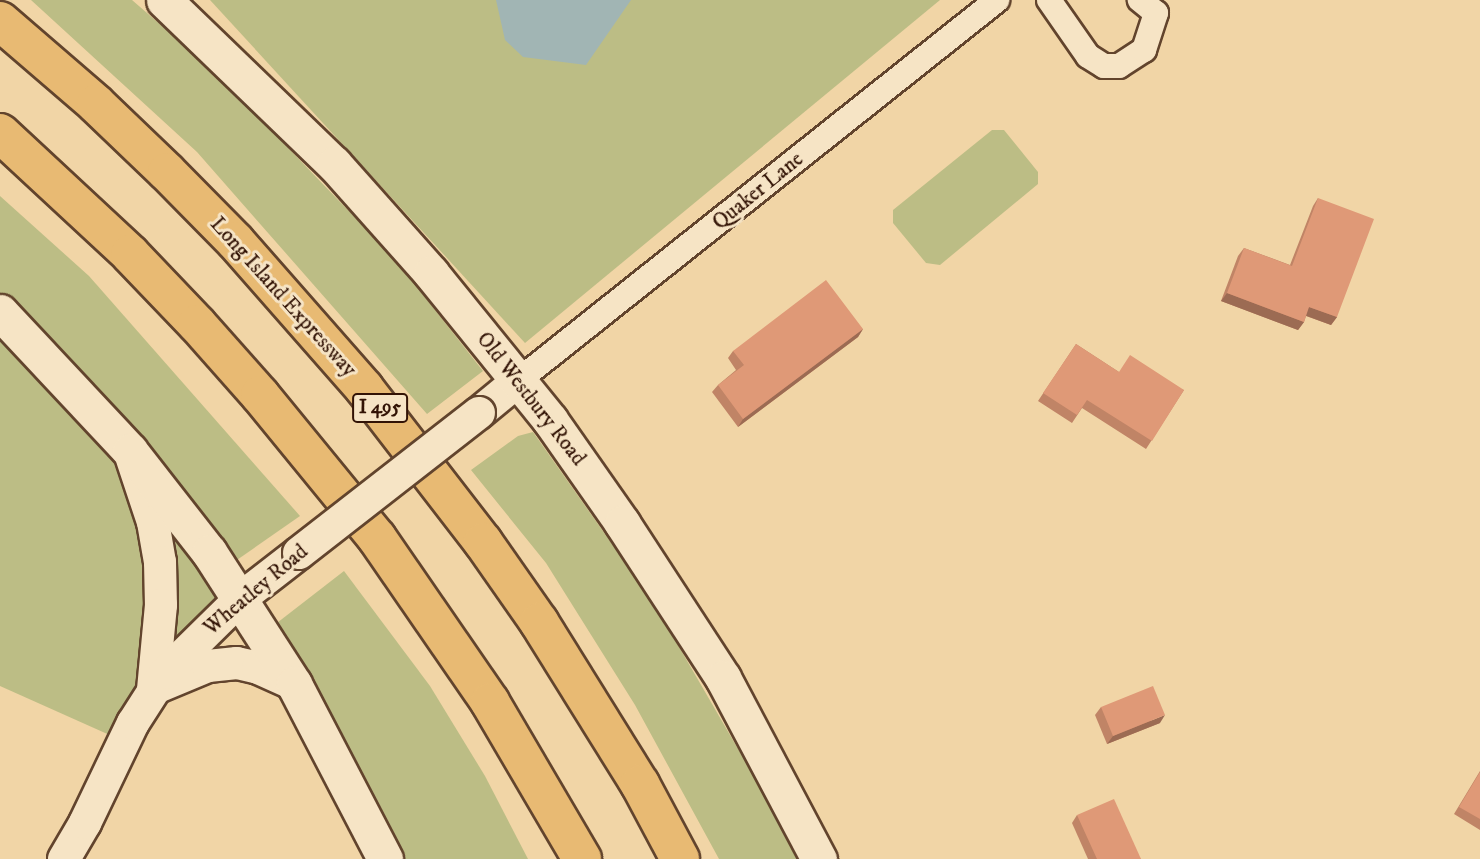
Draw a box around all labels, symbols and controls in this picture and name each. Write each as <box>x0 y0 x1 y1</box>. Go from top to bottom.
street label: Quaker Lane <box>708 147 808 235</box>
street label: Long Island Expressway <box>205 212 361 382</box>
street label: Old Westbury Road <box>471 327 591 471</box>
road number: I 495 <box>352 392 408 424</box>
street label: Wheatley Road <box>199 539 313 641</box>

